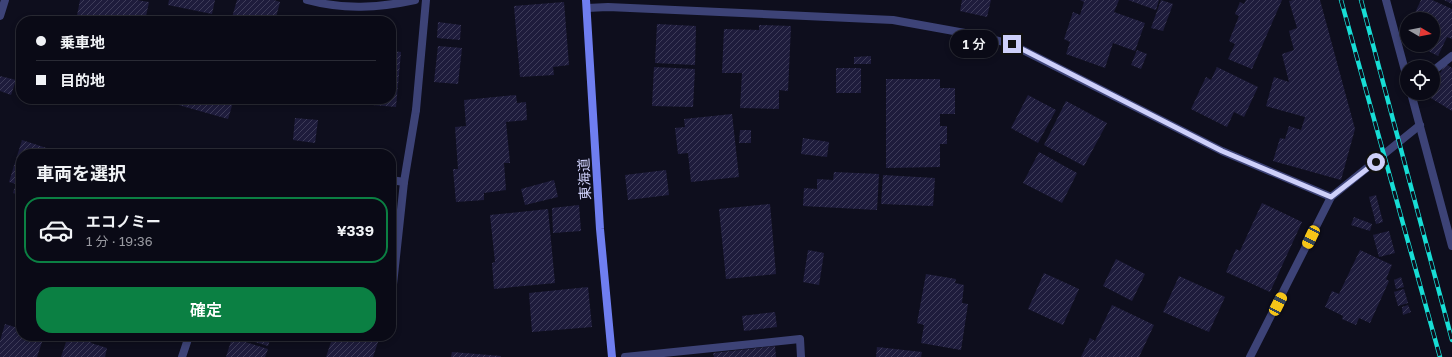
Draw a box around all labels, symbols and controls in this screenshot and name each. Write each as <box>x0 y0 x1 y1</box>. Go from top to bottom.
north arrow <box>1400 12 1440 52</box>
map controls <box>1400 12 1440 100</box>
callout: 1 分 <box>950 30 998 58</box>
text: 乗車地 <box>60 33 105 51</box>
route end <box>1003 35 1021 53</box>
text: 1 分 <box>963 36 985 52</box>
button: locate <box>1400 60 1440 100</box>
text: 目的地 <box>60 71 105 89</box>
route start <box>1367 153 1385 171</box>
street label: 東海道 <box>574 158 594 200</box>
text: 車両を選択 <box>36 162 126 184</box>
icon: car <box>38 212 74 248</box>
text: エコノミー <box>86 212 161 230</box>
text: ¥339 <box>337 221 374 239</box>
car <box>1300 224 1322 250</box>
text: 1 分 · 19:36 <box>86 233 153 249</box>
button: 確定 <box>36 287 376 333</box>
car <box>1267 291 1289 317</box>

